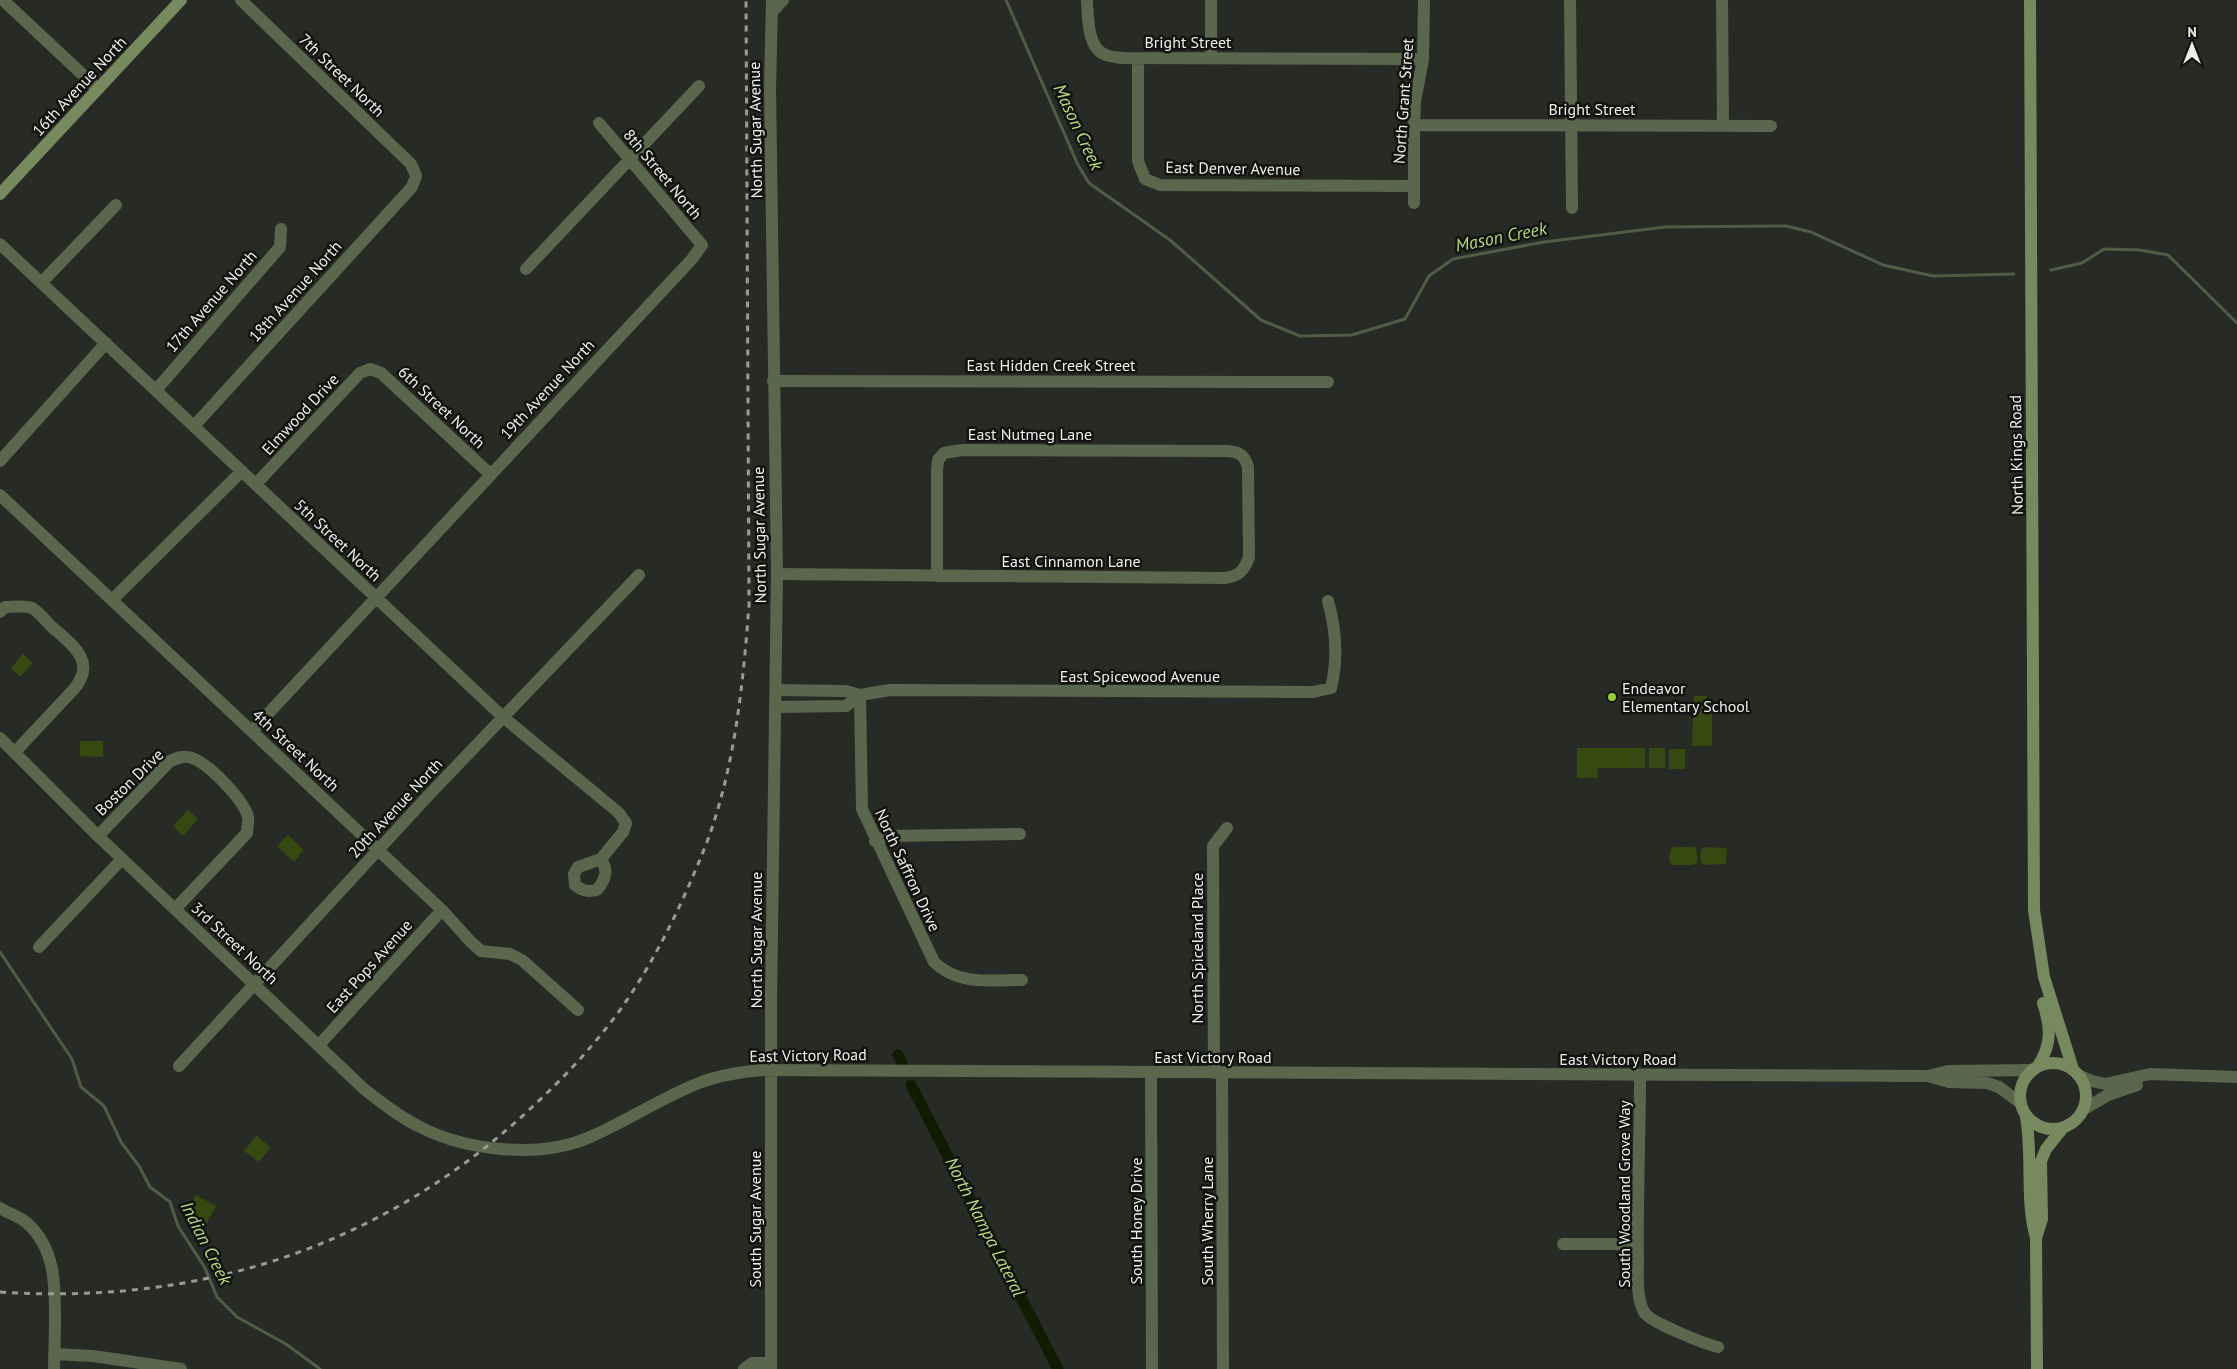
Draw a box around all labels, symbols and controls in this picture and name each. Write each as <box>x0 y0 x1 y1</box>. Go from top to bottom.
north arrow <box>2167 20 2217 70</box>
text: N <box>2187 23 2197 41</box>
street label: 7th Street North <box>295 29 389 121</box>
street label: 16th Avenue North <box>28 32 130 140</box>
street label: Bright Street <box>1145 32 1232 52</box>
street label: North Grant Street <box>1389 37 1417 165</box>
street label: North Sugar Avenue <box>744 62 766 198</box>
water label: Mason Creek <box>1048 80 1109 174</box>
street label: Bright Street <box>1549 99 1636 119</box>
street label: 8th Street North <box>619 125 707 223</box>
street label: East Denver Avenue <box>1165 157 1301 179</box>
water label: Mason Creek <box>1453 216 1549 257</box>
street label: 18th Avenue North <box>244 236 346 346</box>
street label: 17th Avenue North <box>161 246 261 356</box>
street label: 19th Avenue North <box>496 335 598 443</box>
street label: East Hidden Creek Street <box>966 355 1136 375</box>
street label: 6th Street North <box>394 362 490 452</box>
street label: Elmwood Drive <box>257 369 343 459</box>
street label: North Kings Road <box>2005 395 2027 515</box>
street label: East Nutmeg Lane <box>968 424 1092 444</box>
street label: North Sugar Avenue <box>748 467 770 603</box>
street label: 5th Street North <box>290 495 386 585</box>
street label: East Cinnamon Lane <box>1001 551 1141 571</box>
street label: East Spicewood Avenue <box>1060 666 1220 686</box>
place label: Endeavor Elementary School <box>1622 678 1750 716</box>
marker: Endeavor Elementary School <box>1606 691 1618 703</box>
street label: 4th Street North <box>248 705 344 795</box>
street label: Boston Drive <box>91 744 167 820</box>
street label: 20th Avenue North <box>344 754 446 862</box>
street label: North Saffron Drive <box>871 805 945 935</box>
street label: North Sugar Avenue <box>746 872 766 1008</box>
street label: North Spiceland Place <box>1187 873 1207 1023</box>
street label: 3rd Street North <box>187 898 283 988</box>
street label: East Pops Avenue <box>322 915 416 1017</box>
street label: East Victory Road <box>749 1044 867 1066</box>
street label: East Victory Road <box>1154 1047 1272 1067</box>
street label: East Victory Road <box>1559 1049 1677 1069</box>
street label: South Woodland Grove Way <box>1614 1100 1634 1288</box>
street label: South Sugar Avenue <box>745 1151 765 1287</box>
water label: North Nampa Lateral <box>940 1153 1031 1301</box>
street label: South Honey Drive <box>1126 1157 1146 1285</box>
street label: South Wherry Lane <box>1197 1157 1217 1285</box>
water label: Indian Creek <box>176 1197 238 1289</box>

